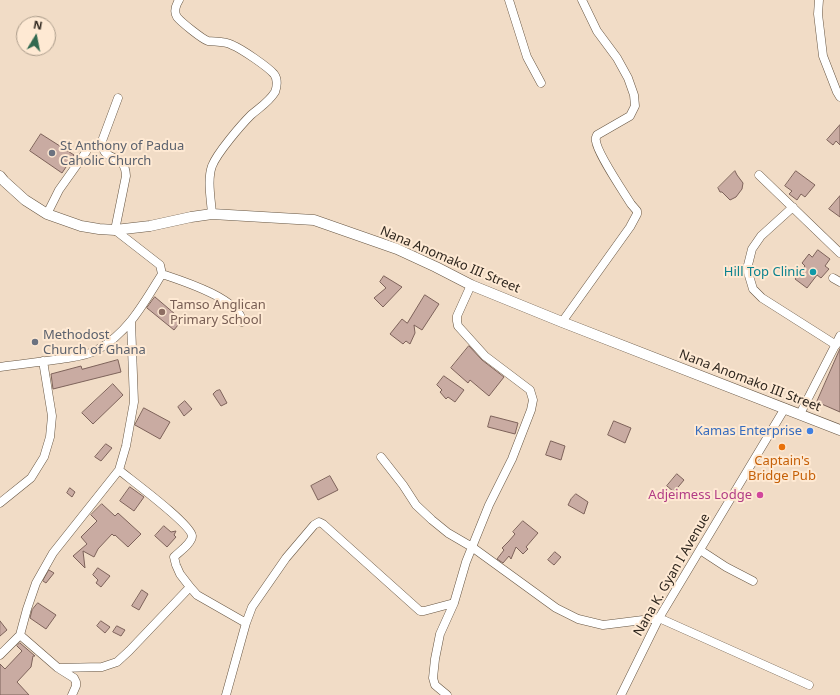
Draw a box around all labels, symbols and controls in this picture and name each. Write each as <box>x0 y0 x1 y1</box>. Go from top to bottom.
north arrow <box>16 16 56 56</box>
text: N <box>32 17 44 33</box>
place label: St Anthony of Padua Caholic Church <box>60 138 184 169</box>
marker: St Anthony of Padua Caholic Church <box>47 148 57 158</box>
street label: Nana Anomako III Street <box>378 223 522 297</box>
place label: Hill Top Clinic <box>724 264 805 280</box>
marker: Hill Top Clinic <box>808 267 818 277</box>
place label: Tamso Anglican Primary School <box>170 297 266 328</box>
marker: Tamso Anglican Primary School <box>157 307 167 317</box>
place label: Methodost Church of Ghana <box>43 327 146 358</box>
marker: Methodost Church of Ghana <box>30 337 40 347</box>
street label: Nana Anomako III Street <box>677 347 823 415</box>
place label: Kamas Enterprise <box>695 423 802 439</box>
marker: Kamas Enterprise <box>805 426 815 436</box>
marker: Captain's Bridge Pub <box>777 442 787 452</box>
place label: Captain's Bridge Pub <box>748 453 816 484</box>
place label: Adjeimess Lodge <box>648 487 752 503</box>
marker: Adjeimess Lodge <box>755 490 765 500</box>
street label: Nana K. Gyan I Avenue <box>630 511 714 639</box>

